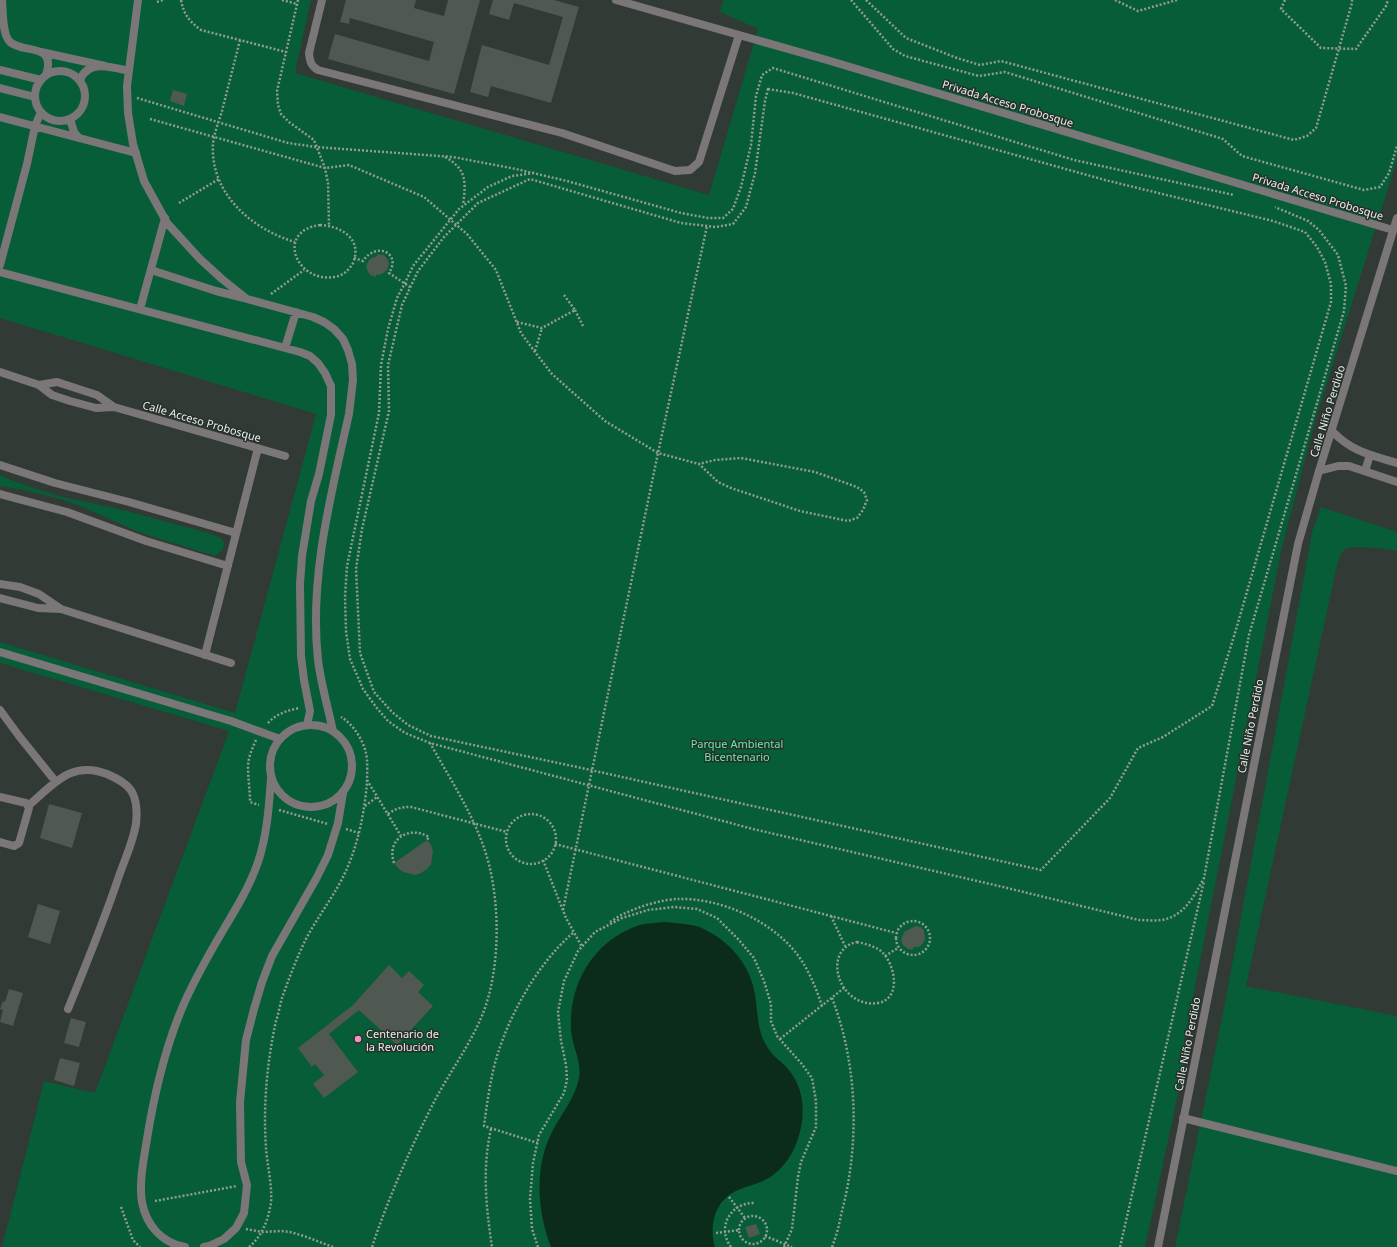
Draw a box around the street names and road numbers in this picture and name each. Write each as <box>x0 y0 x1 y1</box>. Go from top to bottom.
street label: Privada Acceso Probosque <box>941 76 1075 130</box>
street label: Privada Acceso Probosque <box>1251 169 1385 223</box>
street label: Calle Niño Perdido <box>1306 363 1348 459</box>
street label: Calle Acceso Probosque <box>141 397 263 445</box>
street label: Calle Niño Perdido <box>1234 677 1267 774</box>
street label: Calle Niño Perdido <box>1171 995 1204 1092</box>

